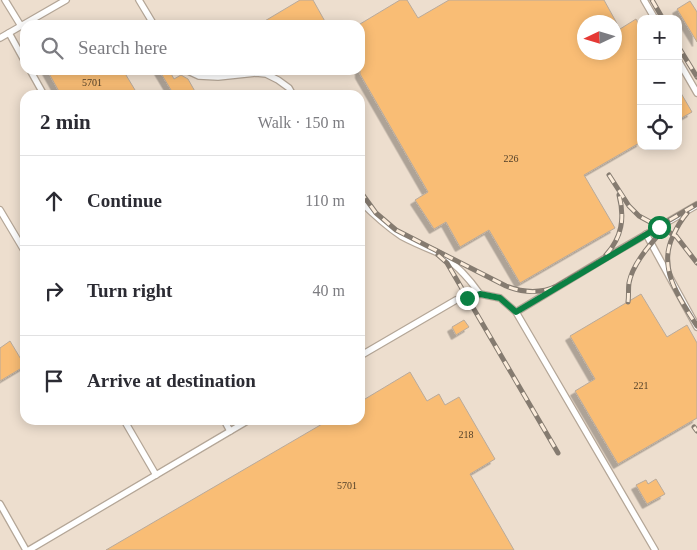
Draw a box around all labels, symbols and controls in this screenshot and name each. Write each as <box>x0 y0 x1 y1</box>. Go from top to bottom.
north arrow <box>577 15 622 60</box>
map controls <box>637 15 682 150</box>
button: + <box>637 15 682 60</box>
search box <box>20 20 365 75</box>
icon: search <box>38 34 66 62</box>
text: Search here <box>78 37 167 58</box>
button: − <box>637 60 682 105</box>
house number: 5701 <box>82 77 102 88</box>
button: locate <box>637 105 682 150</box>
text: 2 min <box>40 110 91 134</box>
text: Walk · 150 m <box>258 114 345 131</box>
house number: 226 <box>504 153 519 164</box>
icon: ahead <box>40 187 68 215</box>
text: Continue <box>87 190 162 211</box>
text: 110 m <box>305 192 345 209</box>
route start <box>648 216 671 239</box>
icon: right <box>40 277 68 305</box>
text: Turn right <box>87 280 172 301</box>
text: 40 m <box>313 282 345 299</box>
route end <box>456 287 479 310</box>
icon: arrive <box>40 367 68 395</box>
text: Arrive at destination <box>87 370 256 391</box>
house number: 221 <box>634 380 649 391</box>
house number: 218 <box>459 429 474 440</box>
house number: 5701 <box>337 480 357 491</box>

